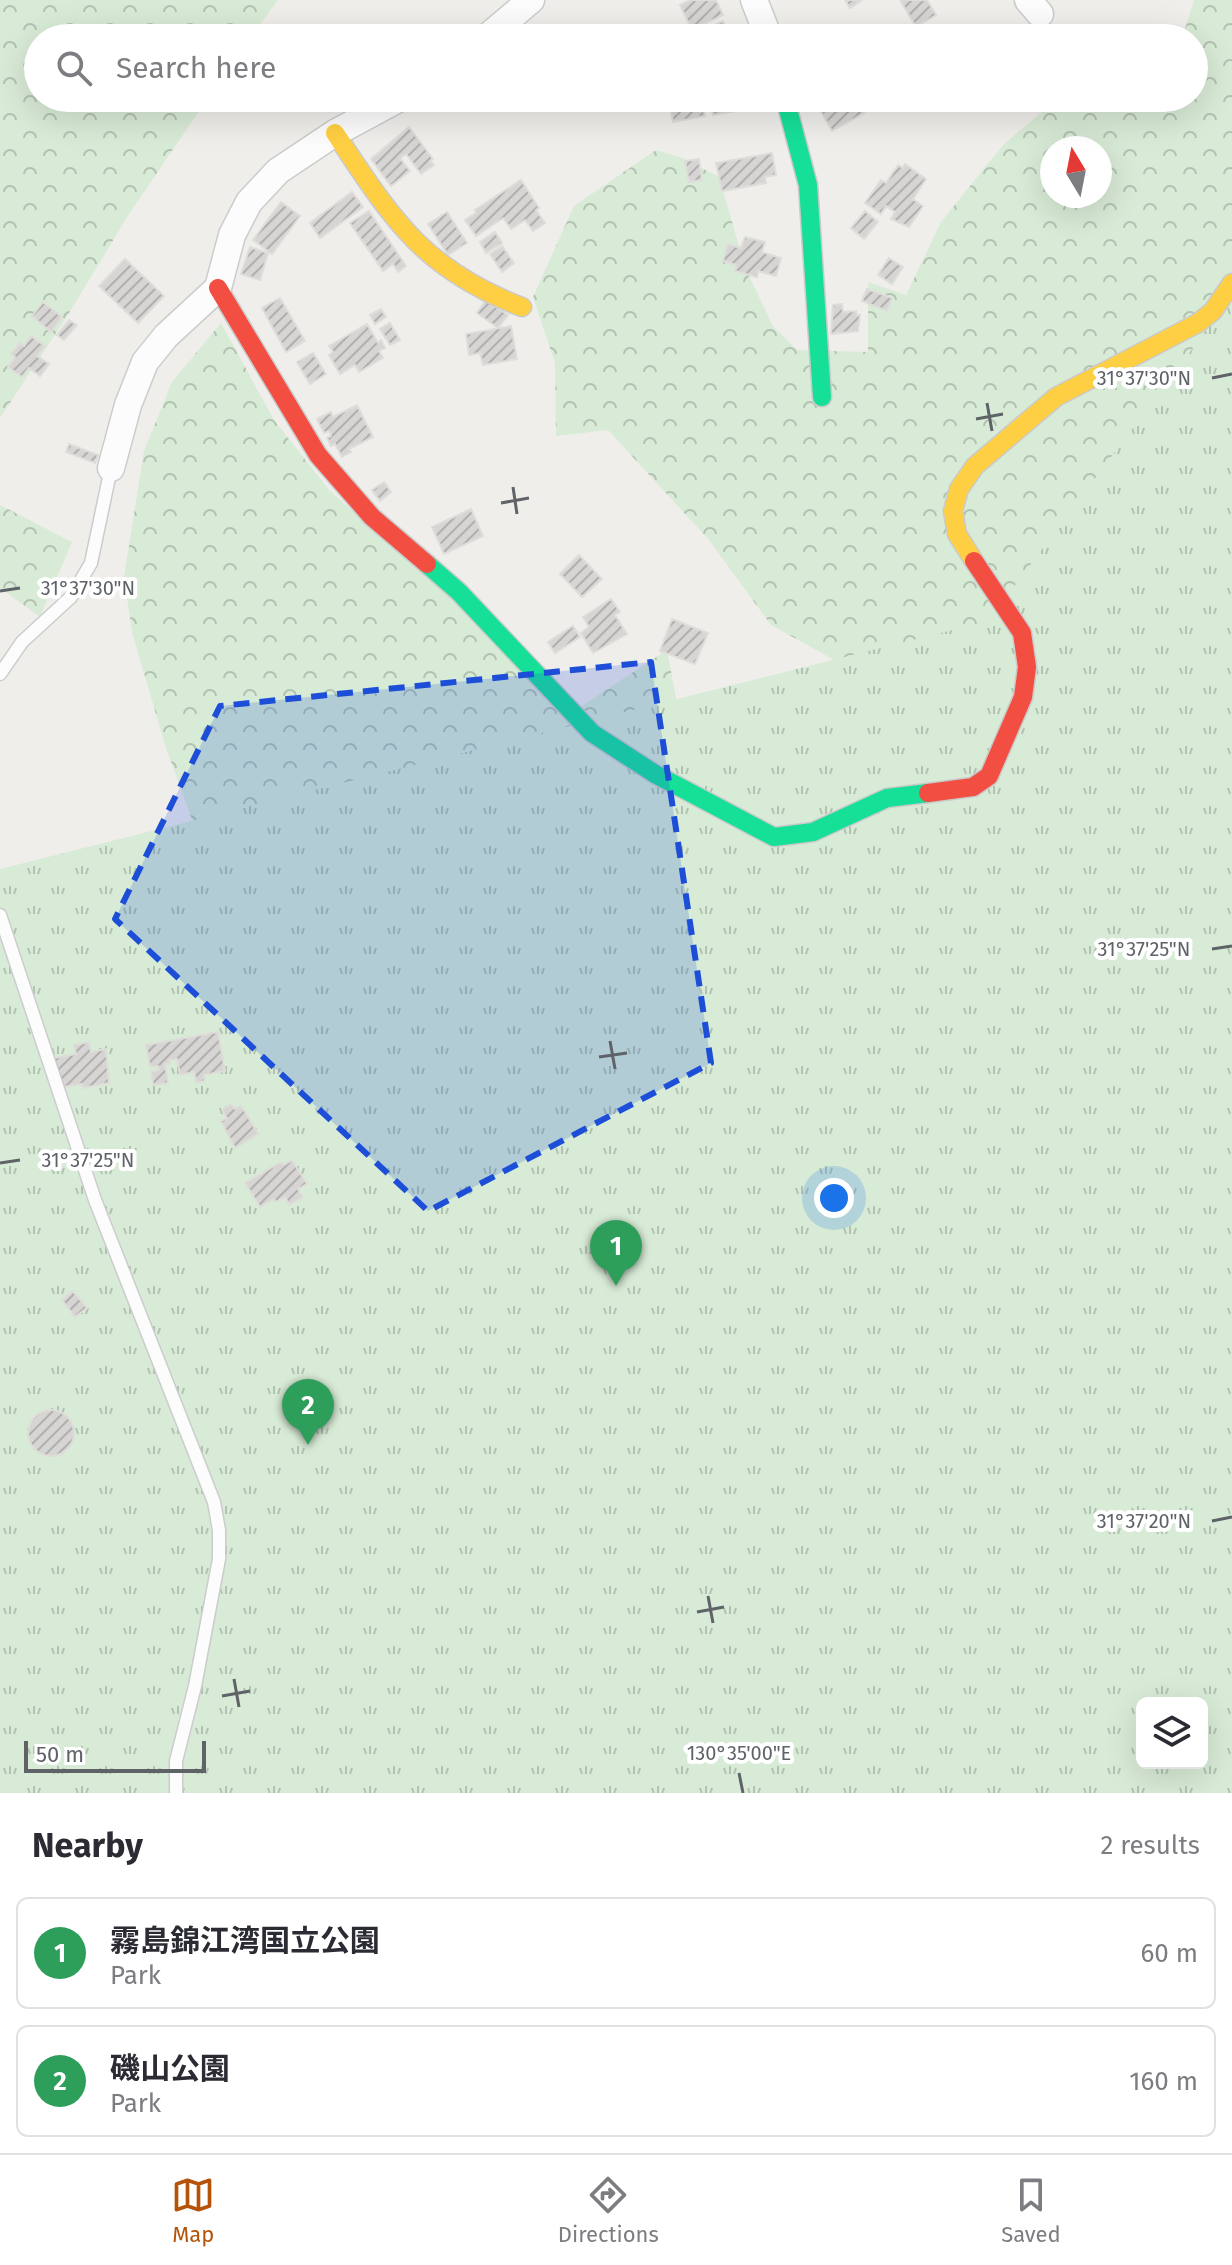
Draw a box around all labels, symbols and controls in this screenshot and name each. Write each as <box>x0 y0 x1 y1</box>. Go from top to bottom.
search box <box>24 24 1208 112</box>
icon: search <box>52 46 96 90</box>
text: Search here <box>116 50 276 86</box>
north arrow <box>1040 136 1112 208</box>
text: 31°37'30"N <box>1097 366 1191 390</box>
text: 31°37'30"N <box>41 576 135 600</box>
text: 31°37'25"N <box>1098 937 1190 961</box>
text: 31°37'25"N <box>42 1148 134 1172</box>
your location <box>814 1178 854 1218</box>
pin: 1 <box>590 1220 642 1286</box>
pin: 2 <box>282 1379 334 1445</box>
text: 31°37'20"N <box>1097 1509 1191 1533</box>
map controls <box>1136 1697 1208 1769</box>
button: layers <box>1136 1697 1208 1769</box>
scale bar <box>24 1737 206 1773</box>
text: 50 m <box>36 1741 84 1768</box>
text: 130°35'00"E <box>687 1741 791 1765</box>
text: Nearby <box>32 1825 143 1866</box>
text: 2 results <box>1100 1830 1200 1861</box>
text: 霧島錦江湾国立公園 <box>110 1923 380 1959</box>
text: 1 <box>54 1938 66 1969</box>
text: 60 m <box>1140 1938 1198 1969</box>
text: Park <box>110 1960 161 1991</box>
text: 磯山公園 <box>110 2051 230 2087</box>
text: 2 <box>53 2066 67 2097</box>
text: 160 m <box>1129 2066 1198 2097</box>
text: Park <box>110 2088 161 2119</box>
tab: Map <box>171 2173 215 2248</box>
tab: Directions <box>558 2173 659 2248</box>
tab: Saved <box>1001 2173 1061 2248</box>

